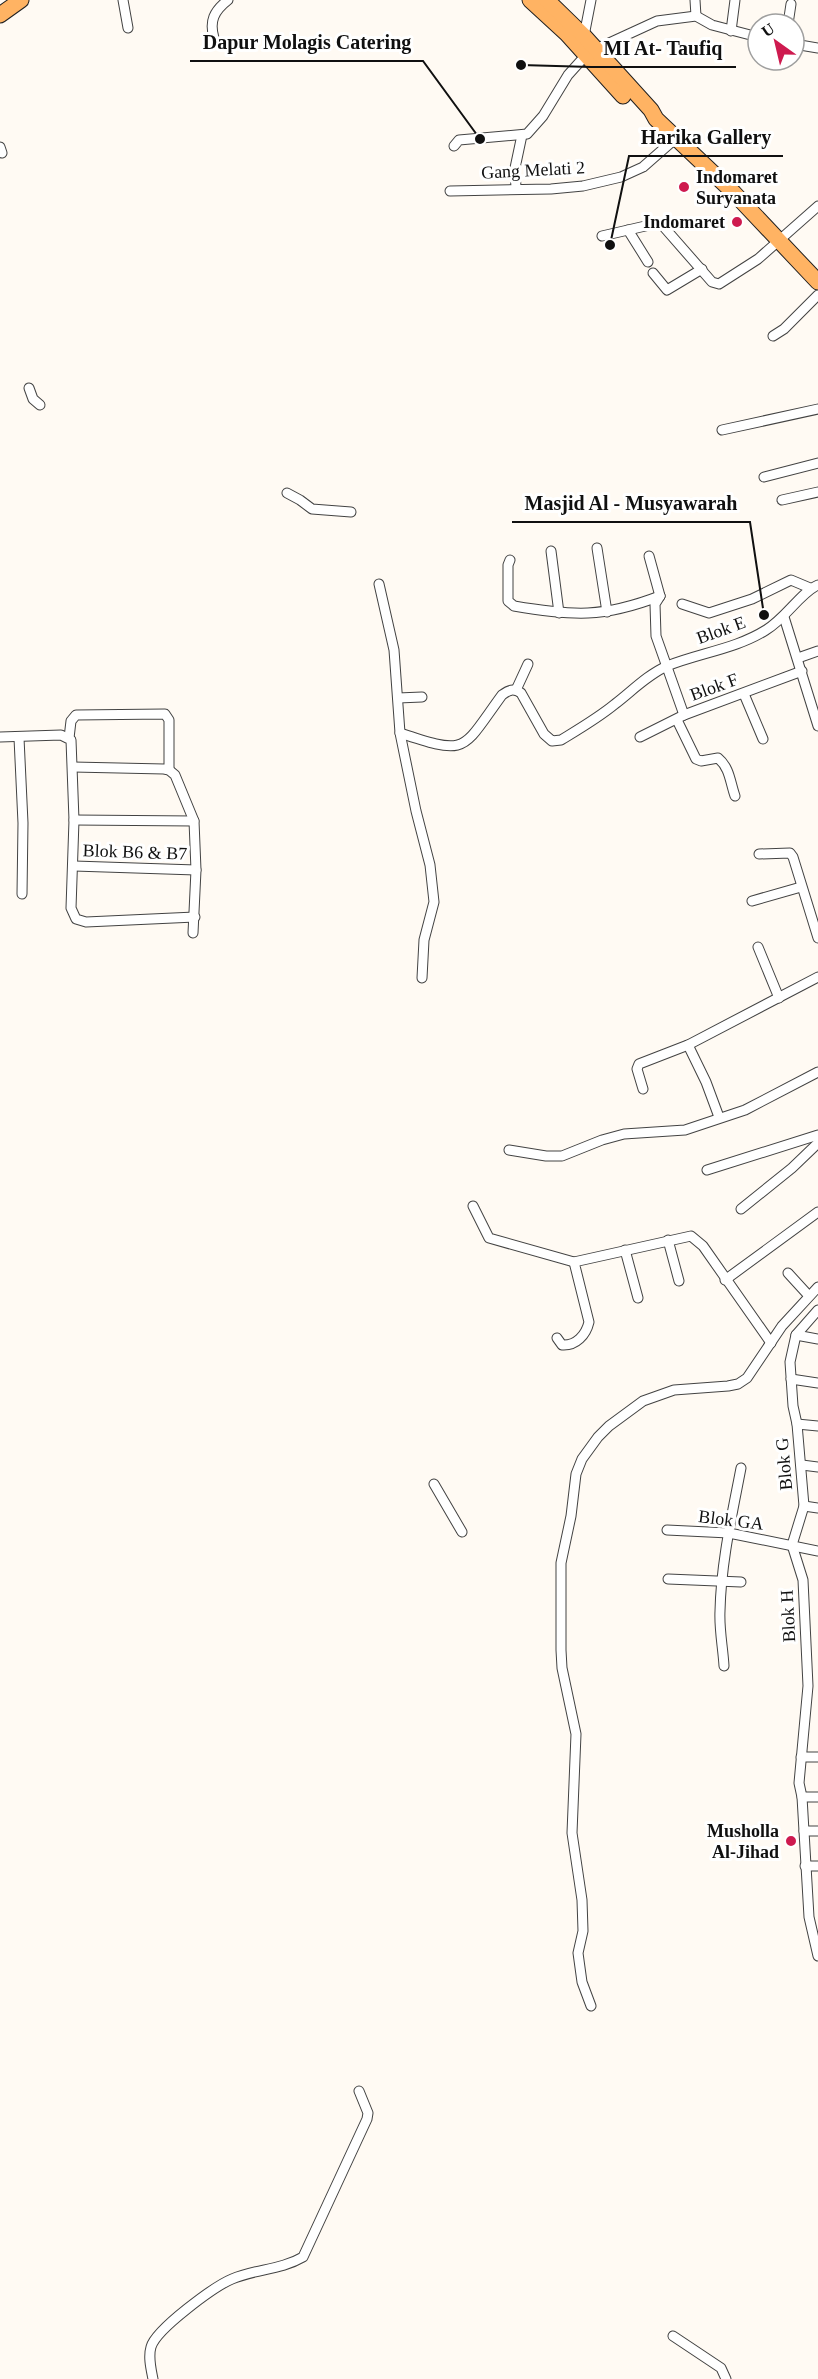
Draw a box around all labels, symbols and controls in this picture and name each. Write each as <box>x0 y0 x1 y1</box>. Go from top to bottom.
north arrow <box>746 12 806 72</box>
text: U <box>758 19 778 40</box>
callout: Dapur Molagis Catering <box>190 23 423 61</box>
callout: MI At- Taufiq <box>591 29 736 67</box>
text: Dapur Molagis Catering <box>203 31 411 54</box>
text: MI At- Taufiq <box>604 37 722 60</box>
callout: Harika Gallery <box>629 118 783 156</box>
text: Harika Gallery <box>641 126 771 149</box>
street label: Gang Melati 2 <box>481 157 585 183</box>
place label: Indomaret Suryanata <box>696 167 778 208</box>
marker: Indomaret Suryanata <box>677 180 691 194</box>
place label: Indomaret <box>643 212 725 232</box>
marker: Indomaret <box>730 215 744 229</box>
callout: Masjid Al - Musyawarah <box>512 484 750 522</box>
text: Masjid Al - Musyawarah <box>525 492 737 515</box>
street label: Blok E <box>694 612 748 648</box>
street label: Blok F <box>687 669 741 705</box>
street label: Blok B6 & B7 <box>82 840 188 864</box>
street label: Blok G <box>772 1437 796 1491</box>
street label: Blok GA <box>697 1506 765 1534</box>
street label: Blok H <box>777 1589 799 1643</box>
place label: Musholla Al-Jihad <box>707 1821 779 1862</box>
marker: Musholla Al-Jihad <box>784 1834 798 1848</box>

